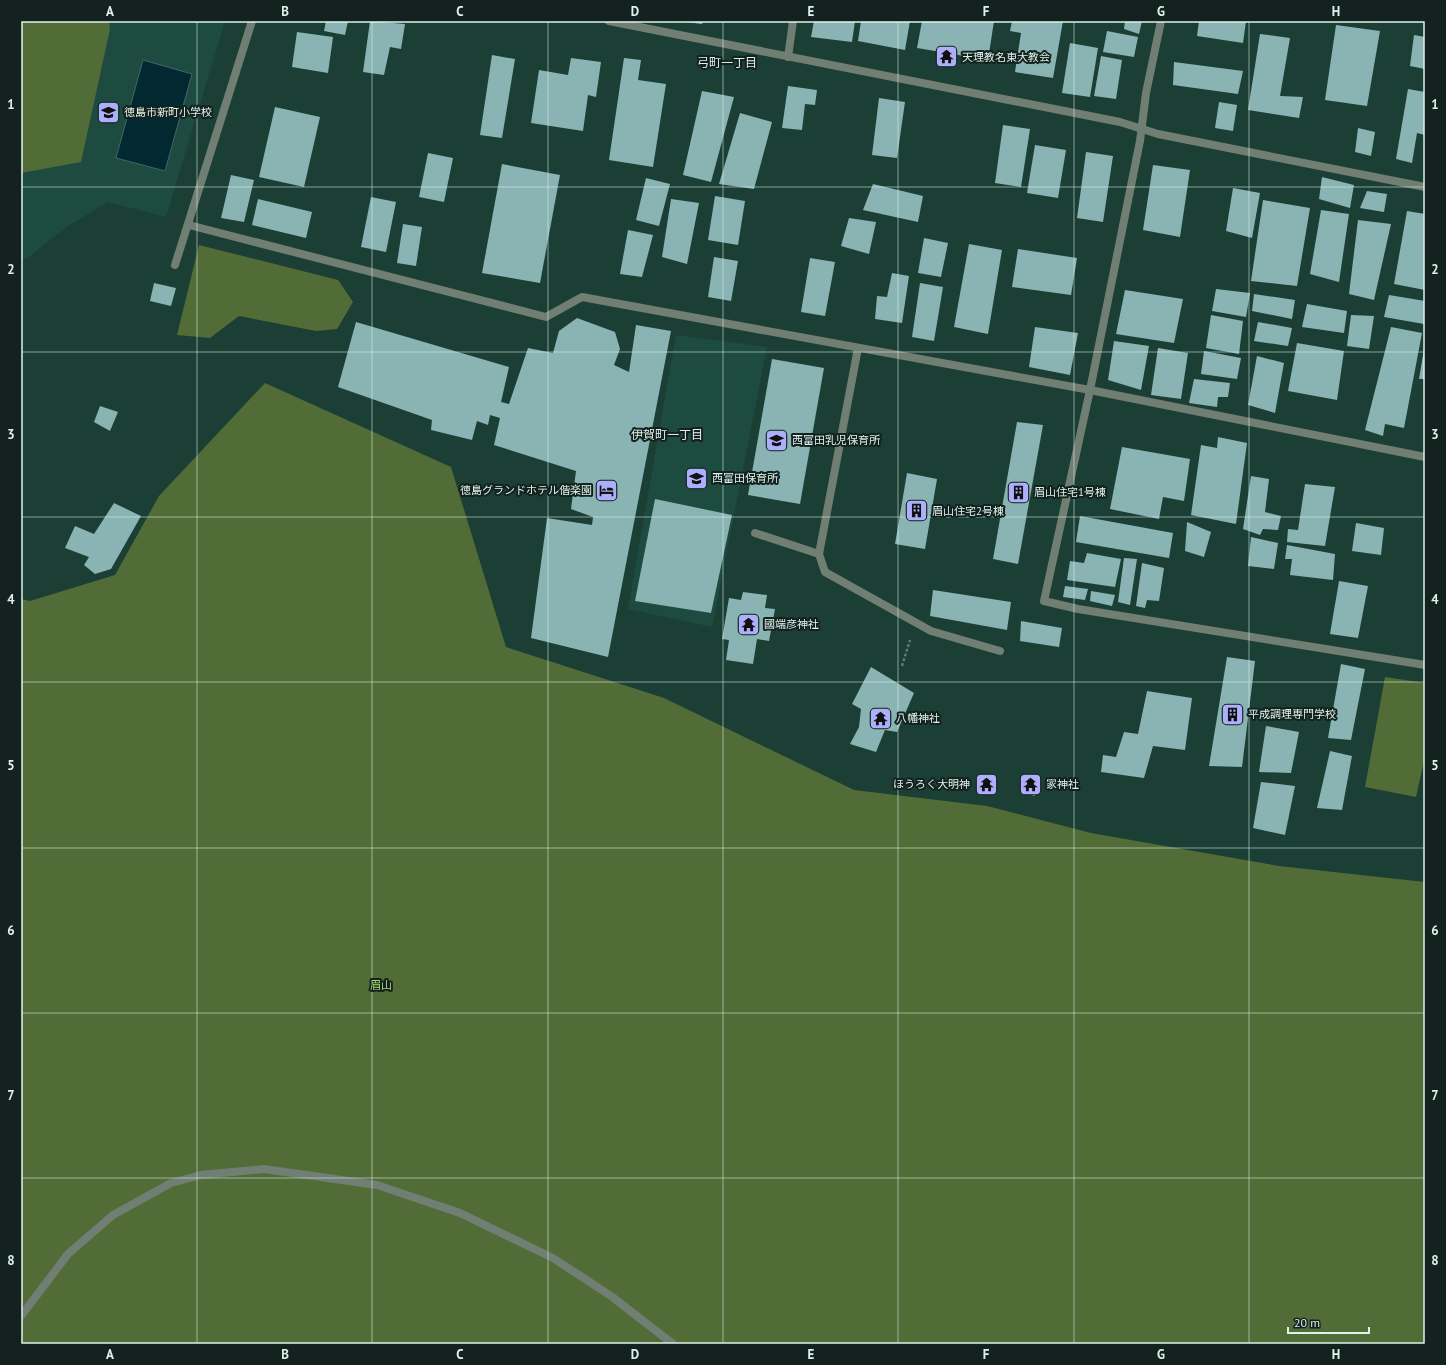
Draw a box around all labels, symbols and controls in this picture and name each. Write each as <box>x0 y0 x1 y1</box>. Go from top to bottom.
text: A <box>106 3 114 20</box>
text: B <box>281 3 289 20</box>
text: C <box>456 3 464 20</box>
text: D <box>631 3 639 20</box>
text: E <box>808 3 815 20</box>
text: F <box>983 3 990 20</box>
text: G <box>1157 3 1165 20</box>
text: H <box>1332 3 1340 20</box>
temple icon: 天理教名東大教会 <box>934 44 960 70</box>
place label: 天理教名東大教会 <box>962 50 1050 64</box>
district label: 弓町一丁目 <box>697 55 757 70</box>
text: 1 <box>7 96 15 113</box>
text: 1 <box>1431 96 1439 113</box>
school or university icon: 徳島市新町小学校 <box>96 99 122 125</box>
place label: 徳島市新町小学校 <box>124 105 212 119</box>
text: 2 <box>7 261 15 278</box>
text: 2 <box>1431 261 1439 278</box>
text: 3 <box>7 426 15 443</box>
text: 3 <box>1431 426 1439 443</box>
district label: 伊賀町一丁目 <box>631 427 703 442</box>
school or university icon: 西富田乳児保育所 <box>764 427 790 453</box>
place label: 西富田乳児保育所 <box>792 433 881 447</box>
school or university icon: 西富田保育所 <box>683 465 709 491</box>
place label: 西富田保育所 <box>712 471 779 485</box>
hotel icon: 徳島グランドホテル偕楽園 <box>594 477 620 503</box>
building icon: 眉山住宅1号棟 <box>1005 479 1031 505</box>
place label: 徳島グランドホテル偕楽園 <box>460 483 592 497</box>
place label: 眉山住宅1号棟 <box>1034 485 1106 499</box>
building icon: 眉山住宅2号棟 <box>903 498 929 524</box>
place label: 眉山住宅2号棟 <box>932 504 1004 518</box>
text: 4 <box>7 591 15 608</box>
text: 4 <box>1431 591 1439 608</box>
temple icon: 國端彦神社 <box>735 611 761 637</box>
place label: 國端彦神社 <box>764 617 819 631</box>
building icon: 平成調理専門学校 <box>1220 701 1246 727</box>
temple icon: 八幡神社 <box>868 705 894 731</box>
place label: 平成調理専門学校 <box>1248 707 1336 721</box>
place label: 八幡神社 <box>896 711 940 725</box>
text: 5 <box>7 757 15 774</box>
text: 5 <box>1431 757 1439 774</box>
temple icon: ほうろく大明神 <box>973 771 999 797</box>
temple icon: 家神社 <box>1017 771 1043 797</box>
place label: ほうろく大明神 <box>893 777 970 791</box>
place label: 家神社 <box>1046 777 1079 791</box>
text: 6 <box>7 922 15 939</box>
text: 6 <box>1431 922 1439 939</box>
park label: 眉山 <box>370 978 392 992</box>
text: 7 <box>7 1087 15 1104</box>
text: 7 <box>1431 1087 1439 1104</box>
text: 8 <box>7 1252 15 1269</box>
text: 8 <box>1431 1252 1439 1269</box>
scale bar <box>1288 1309 1369 1335</box>
text: 20 m <box>1294 1315 1320 1330</box>
text: A <box>106 1346 114 1363</box>
text: B <box>281 1346 289 1363</box>
text: C <box>456 1346 464 1363</box>
text: D <box>631 1346 639 1363</box>
text: E <box>808 1346 815 1363</box>
text: F <box>983 1346 990 1363</box>
text: G <box>1157 1346 1165 1363</box>
text: H <box>1332 1346 1340 1363</box>

